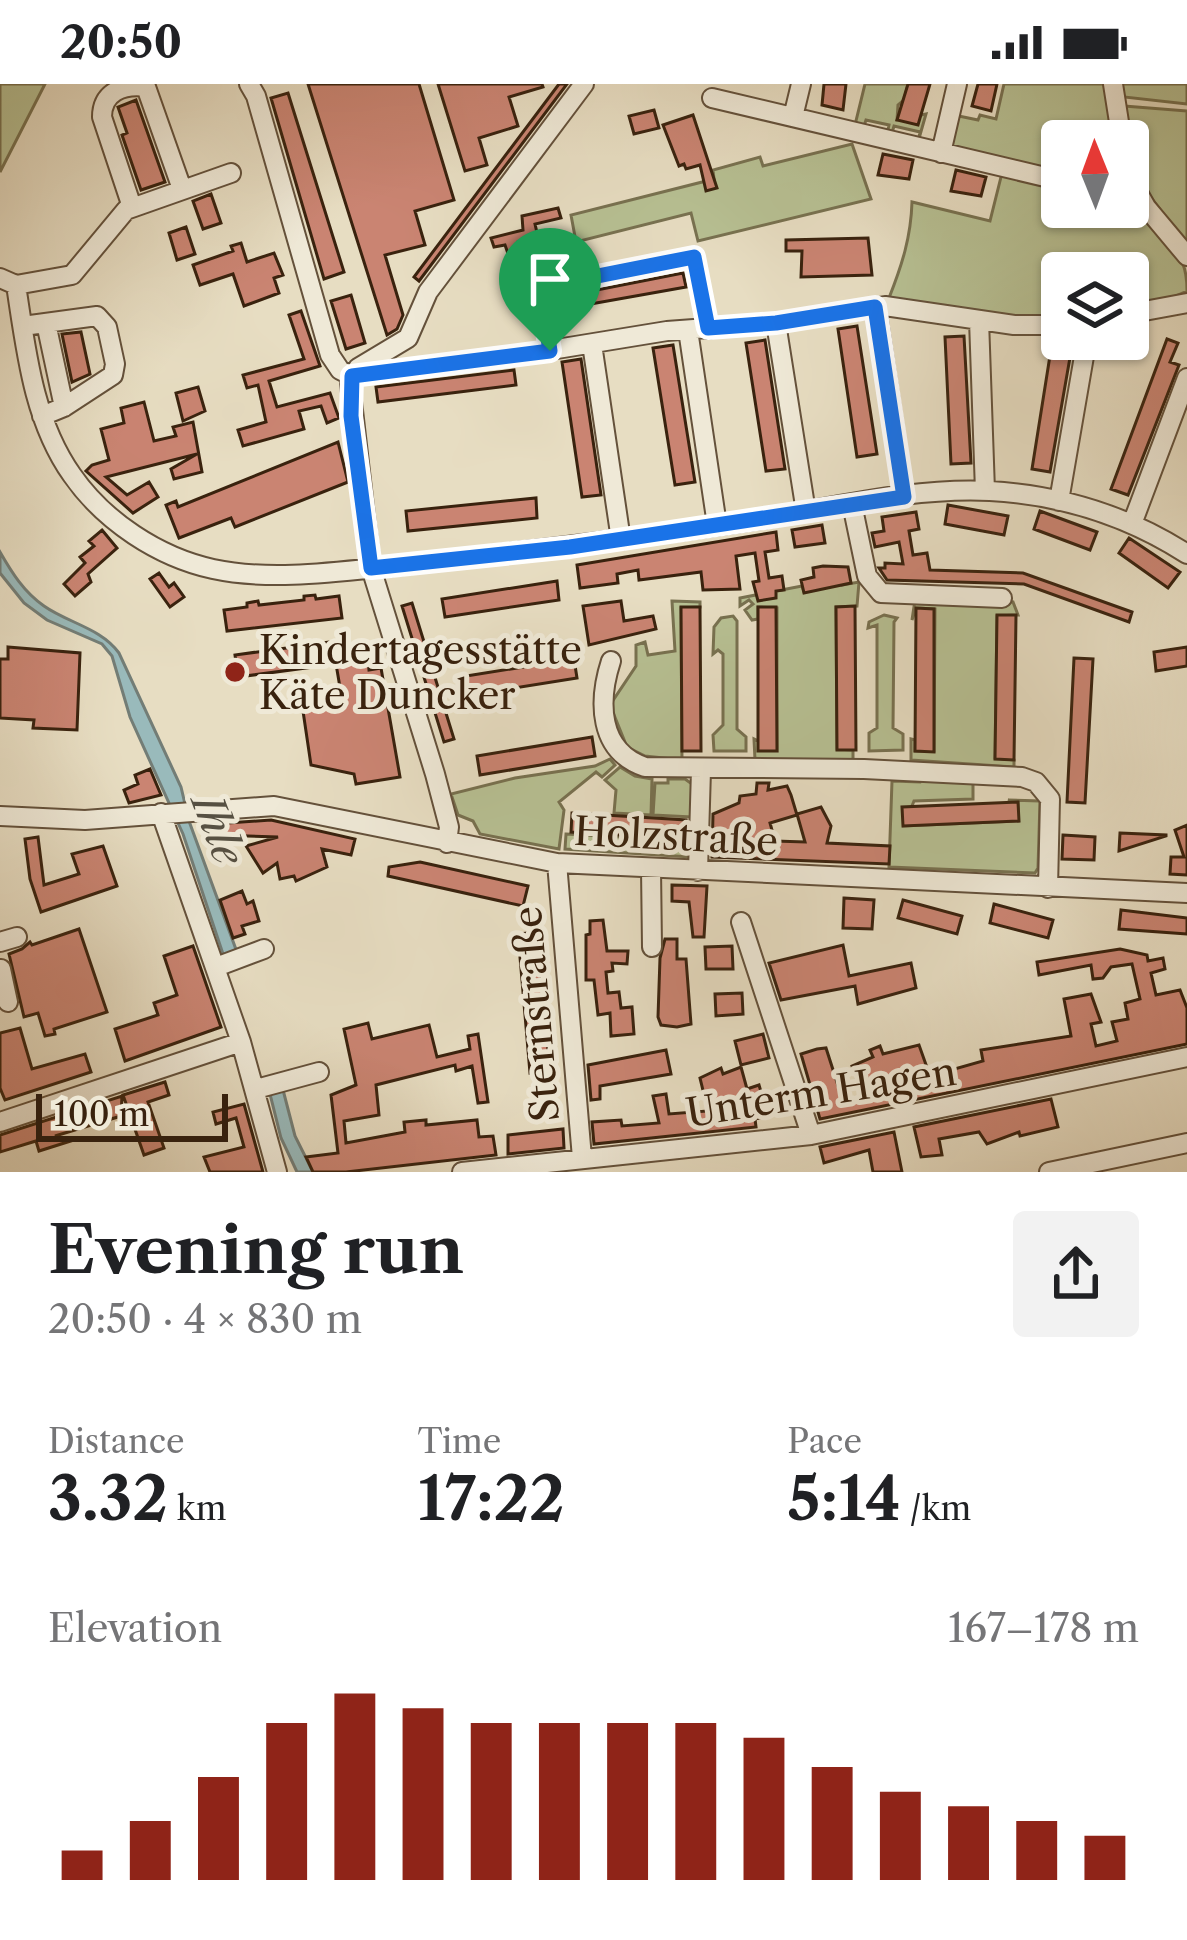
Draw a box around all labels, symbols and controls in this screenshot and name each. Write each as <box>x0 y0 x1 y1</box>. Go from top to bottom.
text: 20:50 <box>60 14 182 70</box>
north arrow <box>1041 120 1149 228</box>
map controls <box>1041 120 1149 360</box>
pin <box>499 228 601 351</box>
icon: arrive <box>517 246 583 312</box>
button: layers <box>1041 252 1149 360</box>
place label: Kindertagesstätte Käte Duncker <box>259 626 582 719</box>
marker: Kindertagesstätte Käte Duncker <box>222 659 248 685</box>
water label: Ihle <box>180 783 256 874</box>
street label: Holzstraße <box>573 807 779 865</box>
street label: Sternstraße <box>503 904 569 1124</box>
street label: Unterm Hagen <box>683 1047 959 1137</box>
scale bar <box>36 1088 228 1141</box>
text: 100 m <box>54 1094 149 1135</box>
text: Evening run <box>48 1209 464 1290</box>
button: share <box>1013 1211 1139 1337</box>
text: 20:50 · 4 × 830 m <box>48 1295 362 1343</box>
text: Distance <box>48 1421 185 1462</box>
text: Time <box>418 1421 501 1462</box>
text: Pace <box>787 1421 862 1462</box>
text: 3.32 <box>48 1462 168 1536</box>
text: 17:22 <box>418 1462 565 1536</box>
text: 5:14 <box>787 1462 901 1536</box>
text: km <box>168 1488 226 1529</box>
text: /km <box>901 1488 971 1529</box>
text: Elevation <box>48 1604 222 1652</box>
text: 167–178 m <box>948 1604 1139 1652</box>

